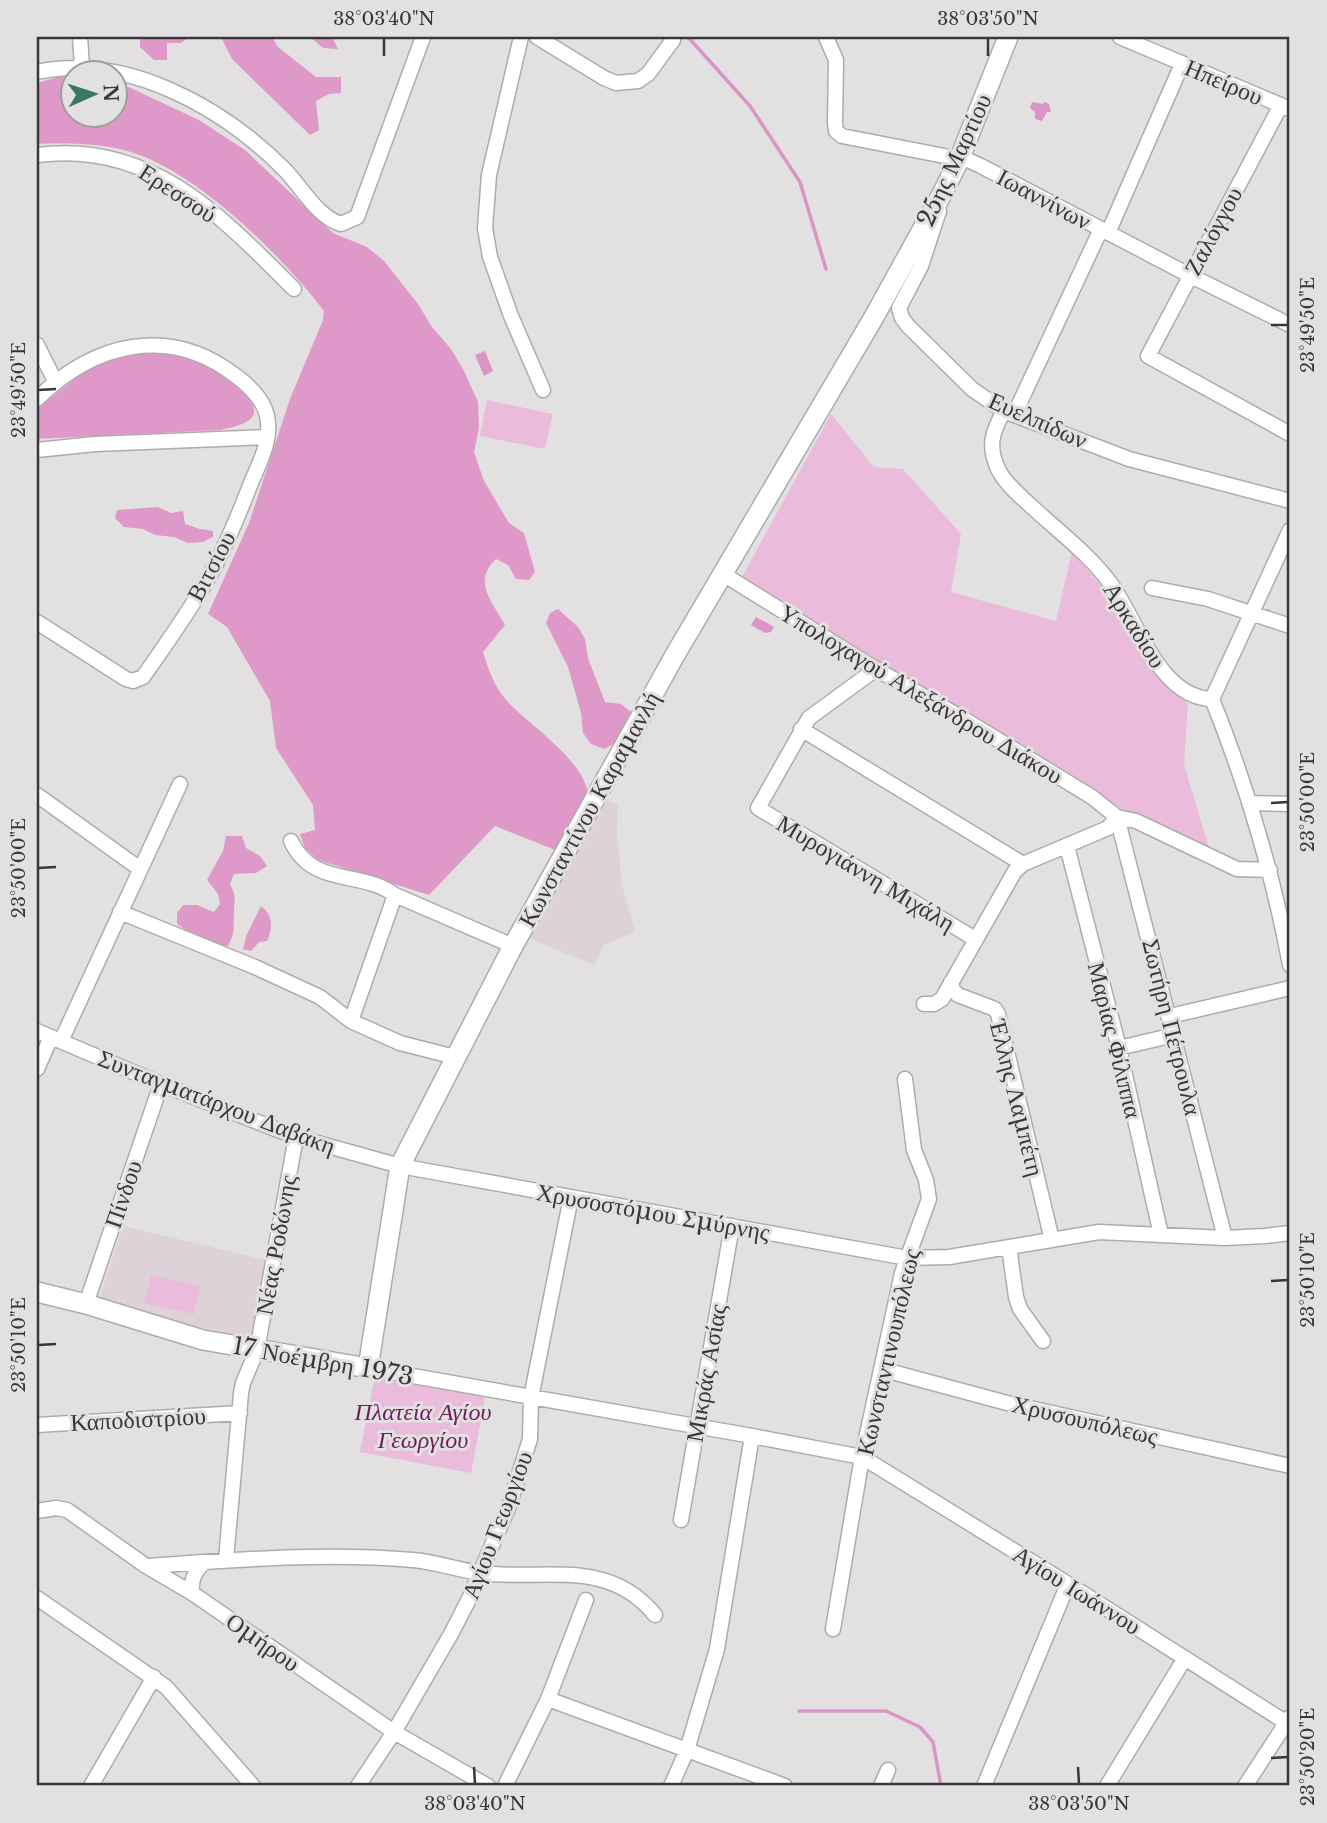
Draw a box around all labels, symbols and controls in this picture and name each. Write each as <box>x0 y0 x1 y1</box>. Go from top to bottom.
text: 38°03'40"N <box>333 8 435 30</box>
text: 38°03'50"N <box>937 8 1039 30</box>
street label: Ηπείρου <box>1181 53 1267 111</box>
north arrow <box>60 60 130 130</box>
text: N <box>99 84 122 103</box>
street label: 25ης Μαρτίου <box>911 89 997 231</box>
street label: Ερεσσού <box>134 157 222 229</box>
street label: Ιωαννίνων <box>992 162 1096 236</box>
street label: Ζαλόγγου <box>1178 182 1248 280</box>
text: 23°49'50"E <box>1297 277 1319 373</box>
text: 23°49'50"E <box>8 342 30 438</box>
street label: Ευελπίδων <box>984 385 1092 455</box>
street label: Βιτσίου <box>181 526 241 606</box>
street label: Αρκαδίου <box>1097 577 1173 673</box>
street label: Υπολοχαγού Αλεξάνδρου Διάκου <box>774 598 1068 790</box>
street label: Κωνσταντίνου Καραμανλή <box>512 686 666 932</box>
text: 23°50'00"E <box>1297 752 1319 852</box>
street label: Μυρογιάννη Μιχάλη <box>772 808 960 938</box>
text: 23°50'00"E <box>8 818 30 918</box>
street label: Σωτήρη Πέτρουλα <box>1136 936 1208 1118</box>
street label: Μαρίας Φίλιππα <box>1082 959 1149 1122</box>
street label: Έλλης Λαμπέτη <box>983 1016 1050 1179</box>
street label: Συνταγματάρχου Δαβάκη <box>94 1043 340 1161</box>
street label: Πίνδου <box>98 1156 148 1232</box>
street label: Νέας Ροδώνης <box>249 1172 303 1317</box>
street label: Χρυσοστόμου Σμύρνης <box>534 1177 773 1247</box>
text: 23°50'10"E <box>1297 1232 1319 1328</box>
street label: Κωνσταντινουπόλεως <box>850 1245 926 1458</box>
text: 23°50'10"E <box>8 1297 30 1393</box>
street label: Μικράς Ασίας <box>680 1301 732 1444</box>
street label: 17 Νοέμβρη 1973 <box>230 1331 416 1391</box>
street label: Χρυσουπόλεως <box>1009 1389 1161 1451</box>
park label: Πλατεία Αγίου Γεωργίου <box>354 1397 491 1454</box>
street label: Καποδιστρίου <box>69 1401 207 1437</box>
street label: Αγίου Γεωργίου <box>455 1447 539 1603</box>
street label: Αγίου Ιωάννου <box>1008 1539 1146 1641</box>
street label: Ομήρου <box>221 1606 305 1678</box>
text: 23°50'20"E <box>1297 1708 1319 1806</box>
text: 38°03'40"N <box>424 1793 526 1815</box>
text: 38°03'50"N <box>1028 1793 1130 1815</box>

